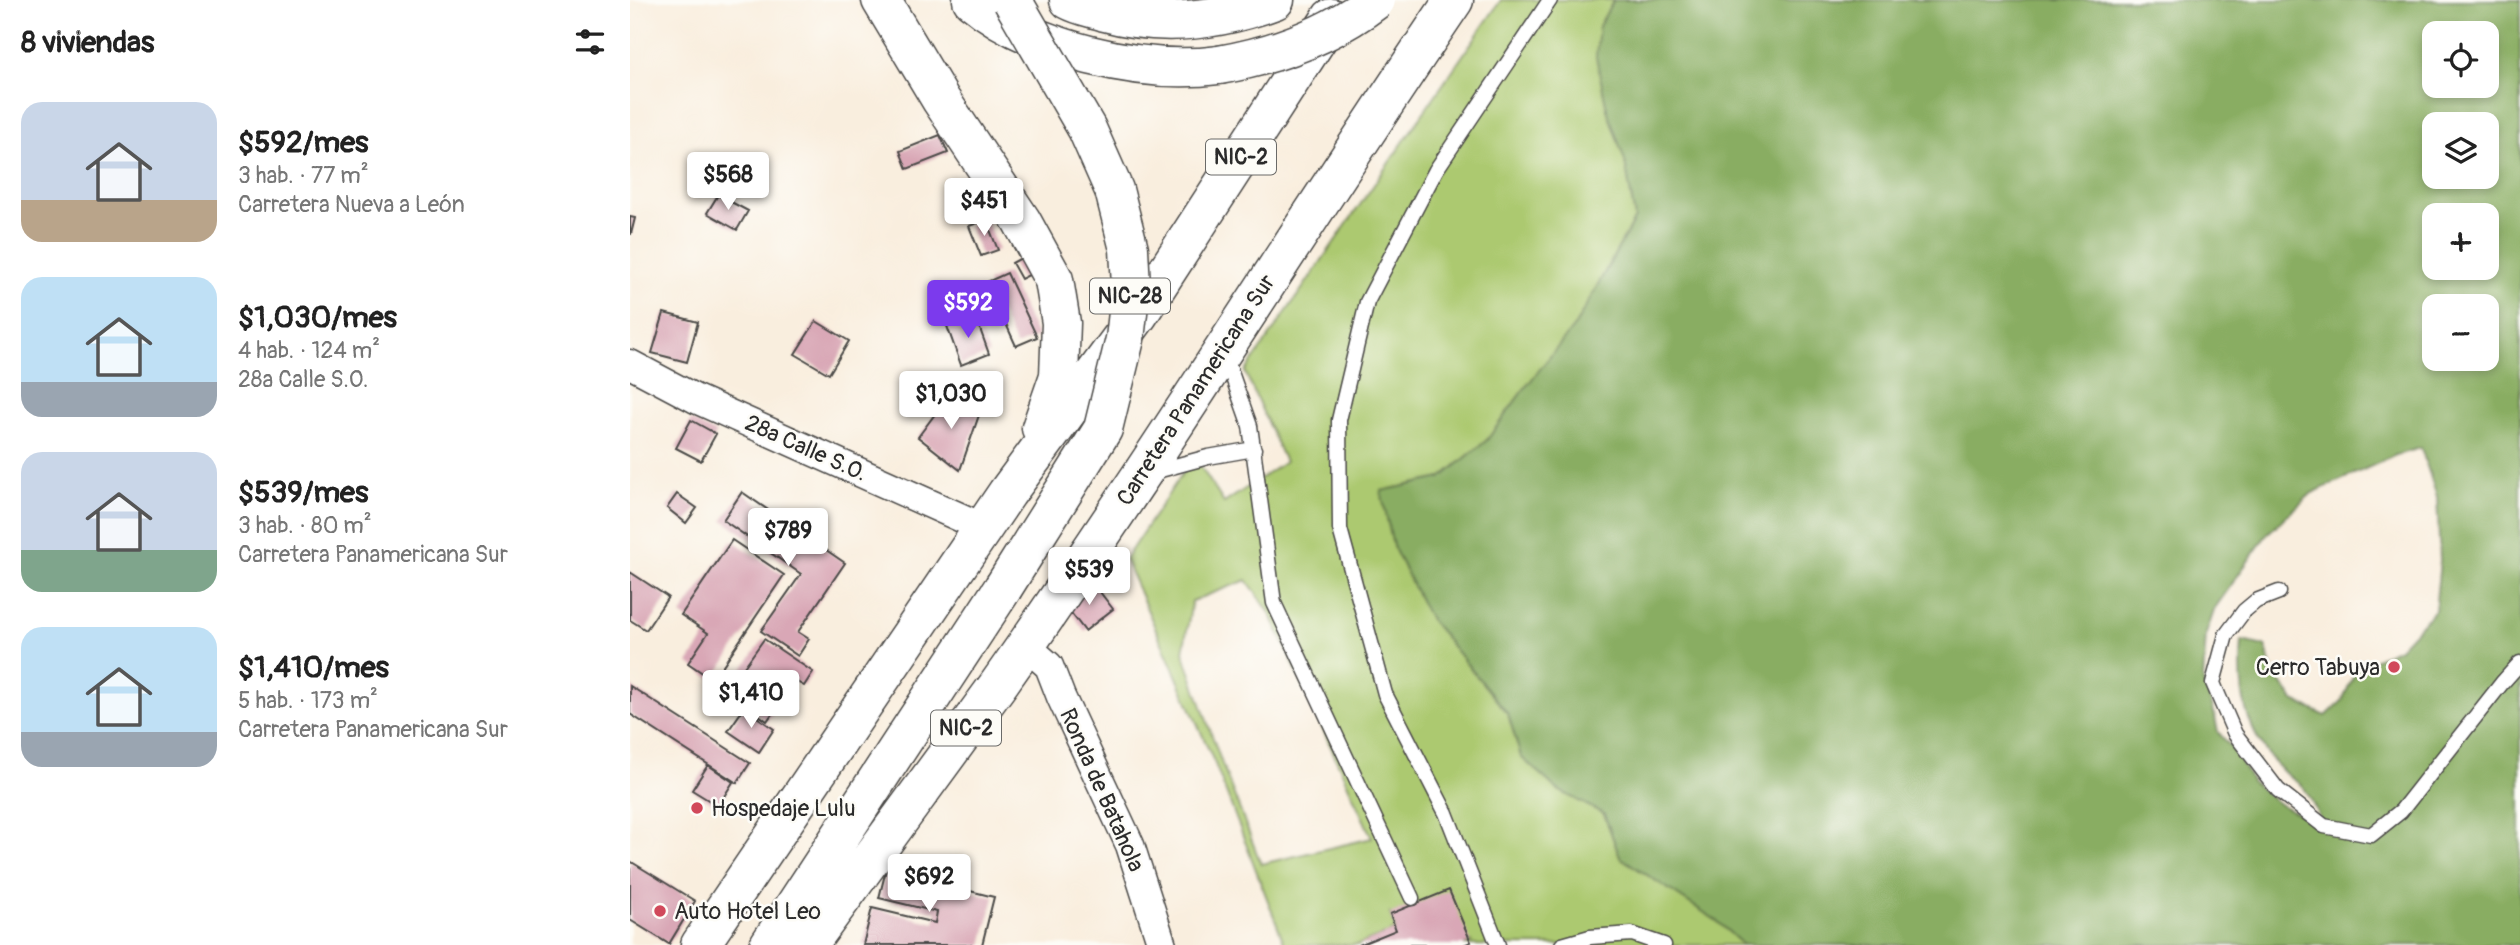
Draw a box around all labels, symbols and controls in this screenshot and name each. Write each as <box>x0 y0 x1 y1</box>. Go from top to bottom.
map controls <box>2422 21 2499 371</box>
button: locate <box>2422 21 2499 98</box>
icon: filters <box>571 23 609 61</box>
text: 8 viviendas <box>21 24 154 61</box>
button: layers <box>2422 112 2499 189</box>
text: $592/mes <box>238 124 368 161</box>
icon: home <box>77 130 161 214</box>
road number: NIC-2 <box>1206 140 1276 174</box>
pin: $568 <box>687 152 769 212</box>
text: $568 <box>703 160 753 189</box>
text: 3 hab. · 77 m² <box>238 161 369 190</box>
pin: $451 <box>943 178 1025 238</box>
text: $451 <box>960 186 1008 215</box>
text: Carretera Nueva a León <box>238 190 465 219</box>
button: + <box>2422 203 2499 280</box>
street label: Carretera Panamericana Sur <box>1110 269 1282 511</box>
road number: NIC-28 <box>1090 278 1170 314</box>
pin: $592 <box>927 280 1009 340</box>
text: $592 <box>943 288 993 317</box>
button: − <box>2422 294 2499 371</box>
text: $1,030/mes <box>238 299 397 336</box>
icon: home <box>77 305 161 389</box>
text: 4 hab. · 124 m² <box>238 336 380 365</box>
text: 28a Calle S.O. <box>238 365 368 394</box>
pin: $1,030 <box>894 372 1008 431</box>
text: $1,030 <box>915 379 987 408</box>
street label: 28a Calle S.O. <box>741 408 871 488</box>
text: $539/mes <box>238 474 368 511</box>
icon: home <box>77 480 161 564</box>
pin: $789 <box>747 508 829 568</box>
text: 3 hab. · 80 m² <box>238 511 372 540</box>
text: $789 <box>764 516 812 545</box>
text: Carretera Panamericana Sur <box>238 540 508 569</box>
pin: $539 <box>1048 548 1130 607</box>
text: $539 <box>1064 555 1114 584</box>
text: $1,410/mes <box>238 649 389 686</box>
place label: Cerro Tabuya <box>2256 653 2380 682</box>
icon: home <box>77 655 161 739</box>
marker: Cerro Tabuya <box>2386 659 2402 675</box>
pin: $1,410 <box>694 670 808 730</box>
text: $1,410 <box>718 678 784 707</box>
text: 5 hab. · 173 m² <box>238 686 378 715</box>
street label: Ronda de Batahola <box>1053 704 1151 876</box>
road number: NIC-2 <box>931 710 1001 746</box>
text: Carretera Panamericana Sur <box>238 715 508 744</box>
place label: Hospedaje Lulu <box>711 794 856 823</box>
marker: Hospedaje Lulu <box>689 800 705 816</box>
pin: $692 <box>888 855 970 914</box>
text: $692 <box>904 862 954 891</box>
place label: Auto Hotel Leo <box>674 897 821 926</box>
marker: Auto Hotel Leo <box>652 903 668 919</box>

